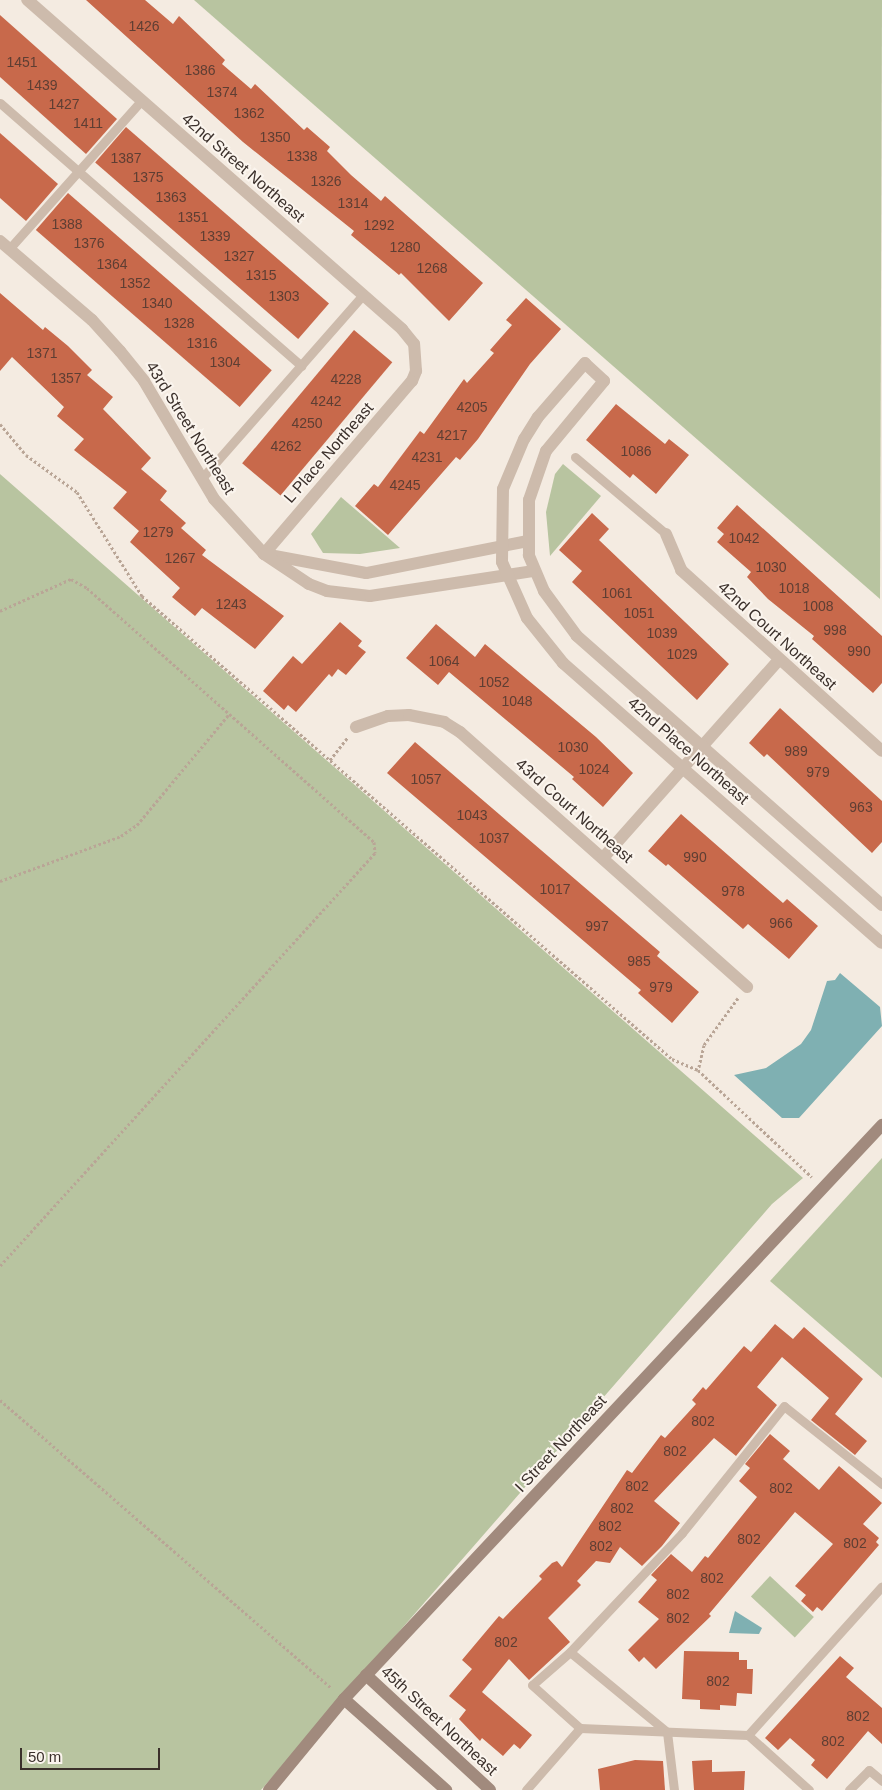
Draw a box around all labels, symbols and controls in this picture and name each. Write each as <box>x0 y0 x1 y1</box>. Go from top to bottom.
house number: 1426 <box>128 18 160 34</box>
house number: 1451 <box>6 54 38 70</box>
house number: 1386 <box>184 62 216 78</box>
house number: 1439 <box>26 77 58 93</box>
house number: 1374 <box>206 84 238 100</box>
house number: 1427 <box>48 96 80 112</box>
house number: 1362 <box>233 105 265 121</box>
street label: 42nd Street Northeast <box>178 109 308 227</box>
house number: 1411 <box>73 115 103 131</box>
house number: 1350 <box>259 129 291 145</box>
house number: 1338 <box>286 148 318 164</box>
house number: 1387 <box>110 150 142 166</box>
house number: 1375 <box>132 169 164 185</box>
house number: 1326 <box>310 173 342 189</box>
house number: 1363 <box>155 189 187 205</box>
house number: 1314 <box>337 195 369 211</box>
house number: 1351 <box>177 209 209 225</box>
house number: 1388 <box>51 216 83 232</box>
house number: 1292 <box>363 217 395 233</box>
house number: 1339 <box>199 228 231 244</box>
house number: 1376 <box>73 235 105 251</box>
house number: 1280 <box>389 239 421 255</box>
house number: 1327 <box>223 248 255 264</box>
house number: 1364 <box>96 256 128 272</box>
house number: 1268 <box>416 260 448 276</box>
house number: 1315 <box>245 267 277 283</box>
house number: 1352 <box>119 275 151 291</box>
house number: 1303 <box>268 288 300 304</box>
house number: 1340 <box>141 295 173 311</box>
house number: 1328 <box>163 315 195 331</box>
house number: 1316 <box>186 335 218 351</box>
house number: 1371 <box>26 345 58 361</box>
house number: 1304 <box>209 354 241 370</box>
street label: 43rd Street Northeast <box>141 358 239 498</box>
house number: 1357 <box>50 370 82 386</box>
house number: 4228 <box>330 371 362 387</box>
house number: 4242 <box>310 393 342 409</box>
street label: L Place Northeast <box>280 399 378 507</box>
house number: 4205 <box>456 399 488 415</box>
house number: 4250 <box>291 415 323 431</box>
house number: 4217 <box>436 427 468 443</box>
house number: 4262 <box>270 438 302 454</box>
house number: 1086 <box>620 443 652 459</box>
house number: 4231 <box>411 449 443 465</box>
house number: 4245 <box>389 477 421 493</box>
house number: 1279 <box>142 524 174 540</box>
house number: 1042 <box>728 530 760 546</box>
house number: 1267 <box>164 550 196 566</box>
house number: 1030 <box>755 559 787 575</box>
street label: 42nd Court Northeast <box>714 578 840 694</box>
house number: 1018 <box>778 580 810 596</box>
house number: 1061 <box>601 585 633 601</box>
house number: 1243 <box>215 596 247 612</box>
house number: 1008 <box>802 598 834 614</box>
house number: 1051 <box>623 605 655 621</box>
house number: 998 <box>823 622 847 638</box>
house number: 1039 <box>646 625 678 641</box>
house number: 990 <box>847 643 871 659</box>
house number: 1029 <box>666 646 698 662</box>
house number: 1064 <box>428 653 460 669</box>
house number: 1052 <box>478 674 510 690</box>
house number: 1048 <box>501 693 533 709</box>
street label: 42nd Place Northeast <box>624 693 752 809</box>
house number: 1030 <box>557 739 589 755</box>
house number: 989 <box>784 743 808 759</box>
street label: 43rd Court Northeast <box>511 755 637 867</box>
house number: 1024 <box>578 761 610 777</box>
house number: 979 <box>806 764 830 780</box>
house number: 1057 <box>410 771 442 787</box>
house number: 963 <box>849 799 873 815</box>
house number: 1043 <box>456 807 488 823</box>
house number: 1037 <box>478 830 510 846</box>
house number: 990 <box>683 849 707 865</box>
house number: 1017 <box>539 881 571 897</box>
house number: 978 <box>721 883 745 899</box>
house number: 966 <box>769 915 793 931</box>
house number: 997 <box>585 918 609 934</box>
house number: 985 <box>627 953 651 969</box>
house number: 979 <box>649 979 673 995</box>
street label: I Street Northeast <box>511 1392 611 1496</box>
house number: 802 <box>691 1413 715 1429</box>
house number: 802 <box>663 1443 687 1459</box>
house number: 802 <box>625 1478 649 1494</box>
house number: 802 <box>769 1480 793 1496</box>
house number: 802 <box>610 1500 634 1516</box>
house number: 802 <box>598 1518 622 1534</box>
house number: 802 <box>737 1531 761 1547</box>
house number: 802 <box>843 1535 867 1551</box>
house number: 802 <box>589 1538 613 1554</box>
house number: 802 <box>700 1570 724 1586</box>
house number: 802 <box>666 1586 690 1602</box>
house number: 802 <box>666 1610 690 1626</box>
house number: 802 <box>494 1634 518 1650</box>
street label: 45th Street Northeast <box>377 1662 501 1780</box>
house number: 802 <box>706 1673 730 1689</box>
house number: 802 <box>846 1708 870 1724</box>
house number: 802 <box>821 1733 845 1749</box>
scale bar <box>22 1738 162 1770</box>
text: 50 m <box>28 1748 61 1765</box>

